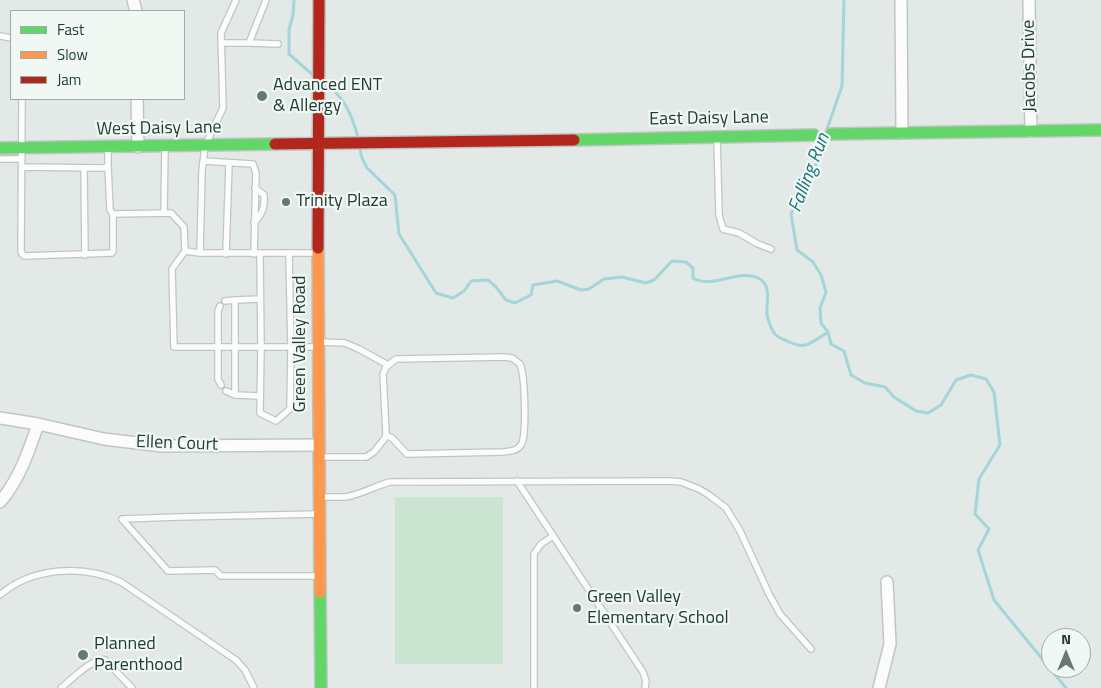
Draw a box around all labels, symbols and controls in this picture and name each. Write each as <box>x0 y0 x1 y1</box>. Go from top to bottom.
legend <box>10 10 185 100</box>
text: Fast <box>57 18 84 41</box>
street label: Jacobs Drive <box>1018 20 1042 112</box>
text: Slow <box>57 43 88 66</box>
text: Jam <box>57 68 81 91</box>
place label: Advanced ENT & Allergy <box>273 75 382 118</box>
marker: Advanced ENT & Allergy <box>255 89 269 103</box>
street label: East Daisy Lane <box>649 107 769 131</box>
street label: West Daisy Lane <box>96 117 222 141</box>
water label: Falling Run <box>785 130 835 216</box>
place label: Trinity Plaza <box>296 191 388 213</box>
marker: Trinity Plaza <box>280 196 292 208</box>
street label: Green Valley Road <box>290 276 312 412</box>
street label: Ellen Court <box>136 432 218 456</box>
place label: Green Valley Elementary School <box>587 587 729 630</box>
marker: Green Valley Elementary School <box>571 602 583 614</box>
north arrow <box>1041 628 1091 678</box>
text: N <box>1061 628 1071 649</box>
place label: Planned Parenthood <box>94 634 183 676</box>
marker: Planned Parenthood <box>76 648 90 662</box>

